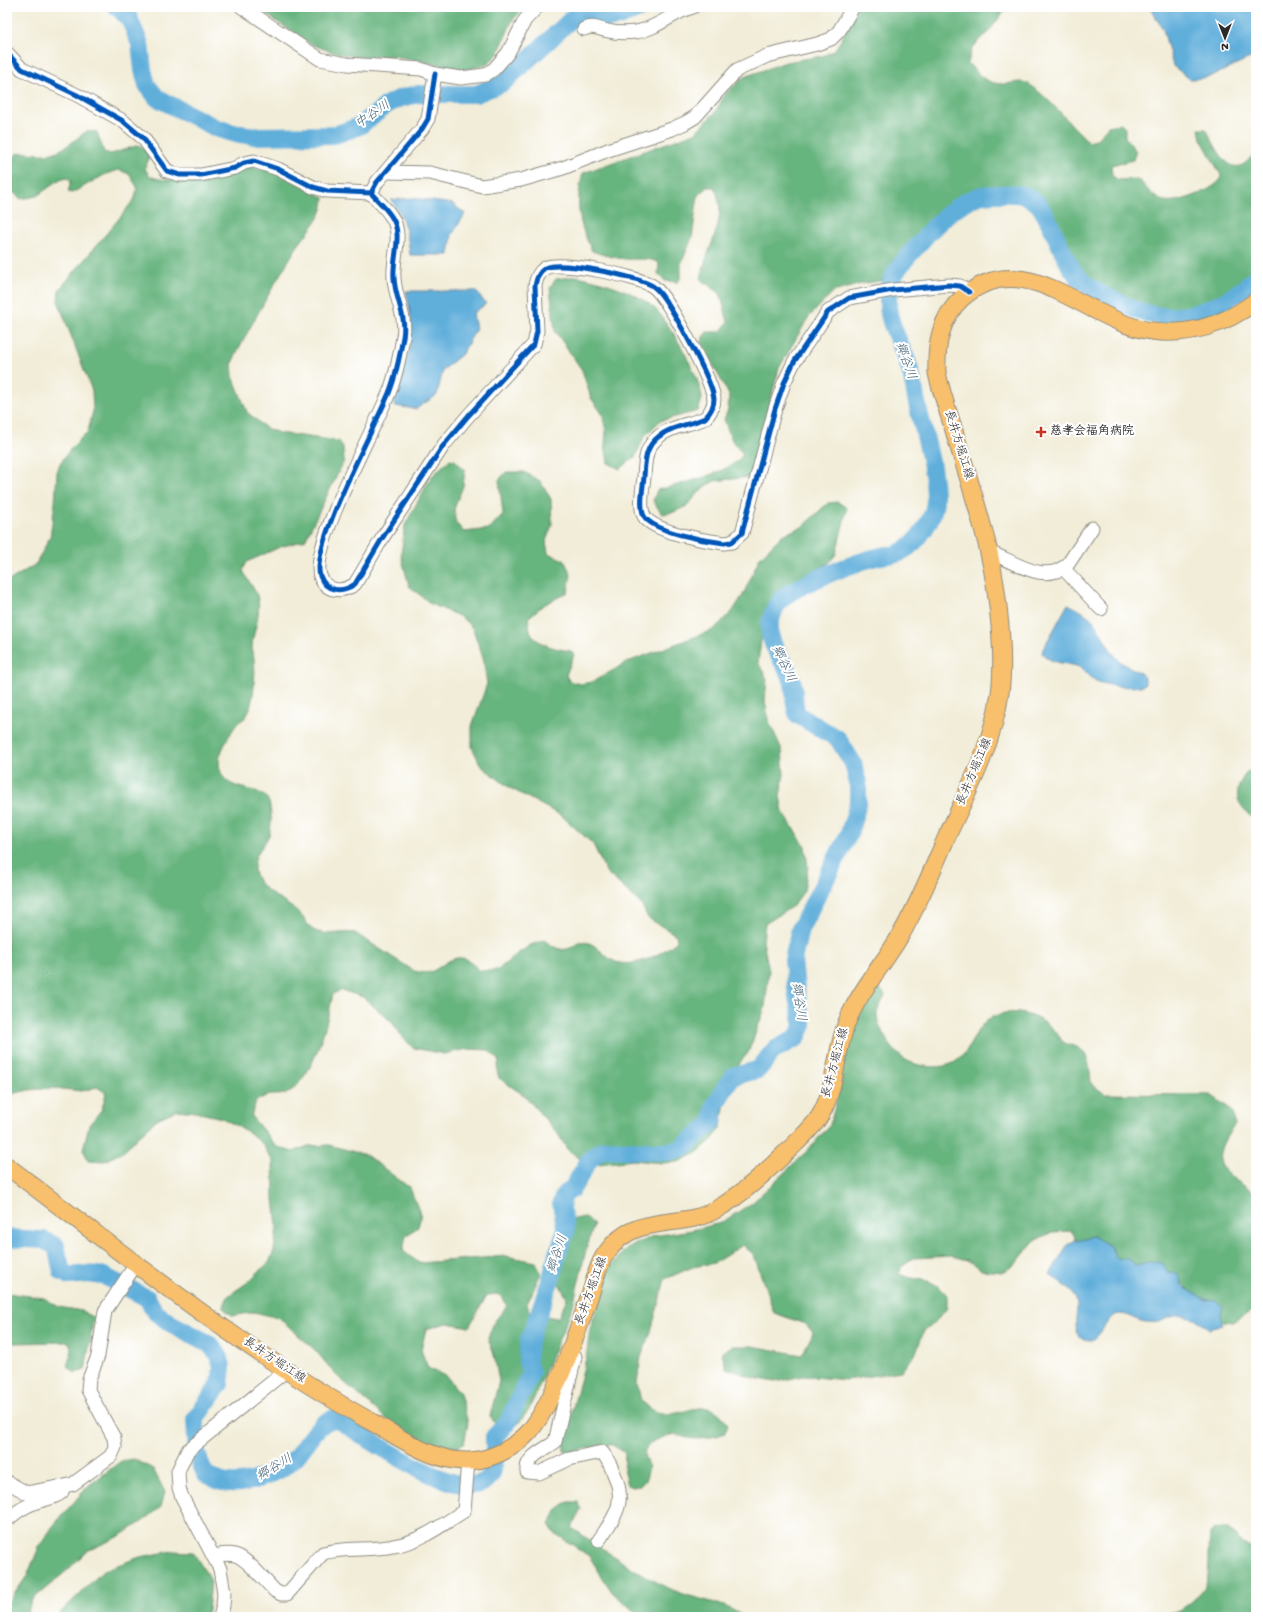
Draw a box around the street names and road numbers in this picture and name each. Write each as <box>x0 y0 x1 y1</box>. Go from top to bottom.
street label: 長井方堀江線 <box>941 408 976 481</box>
street label: 長井方堀江線 <box>954 736 996 808</box>
street label: 長井方堀江線 <box>819 1026 852 1100</box>
street label: 長井方堀江線 <box>572 1254 611 1327</box>
street label: 長井方堀江線 <box>240 1334 308 1387</box>

